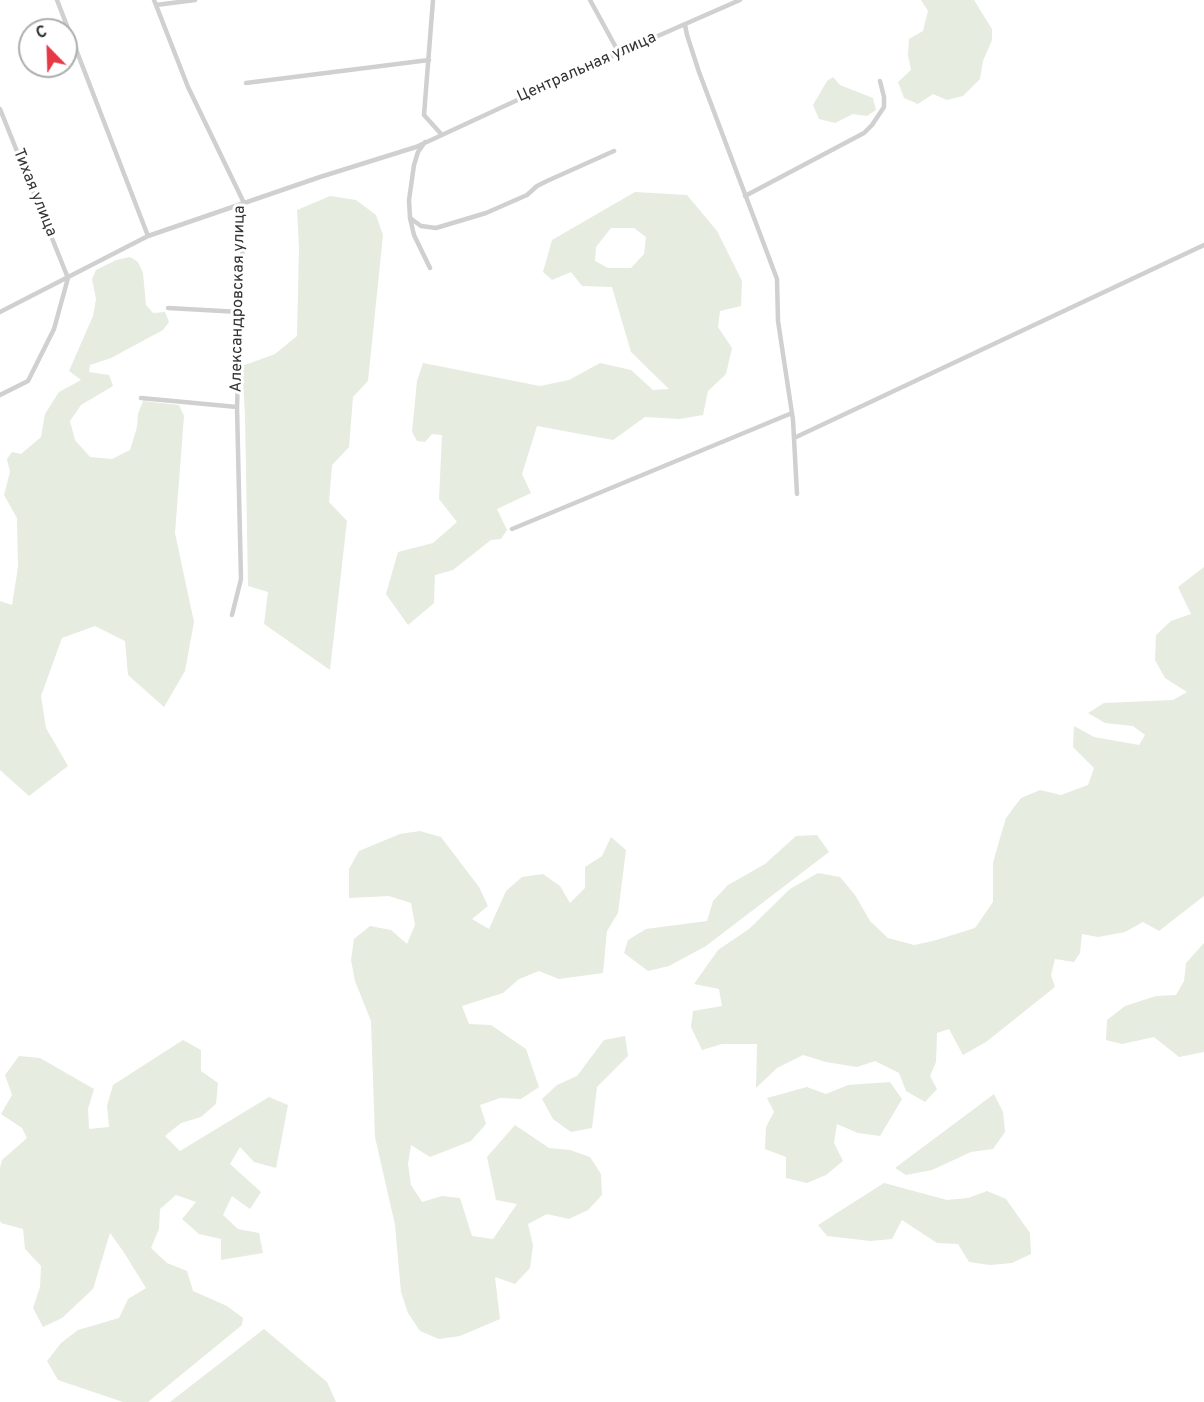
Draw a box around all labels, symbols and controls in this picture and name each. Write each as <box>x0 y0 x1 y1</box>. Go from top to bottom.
north arrow <box>18 18 78 78</box>
text: С <box>33 22 50 44</box>
street label: Центральная улица <box>515 29 659 107</box>
street label: Тихая улица <box>8 146 60 240</box>
street label: Александровская улица <box>228 205 250 393</box>

